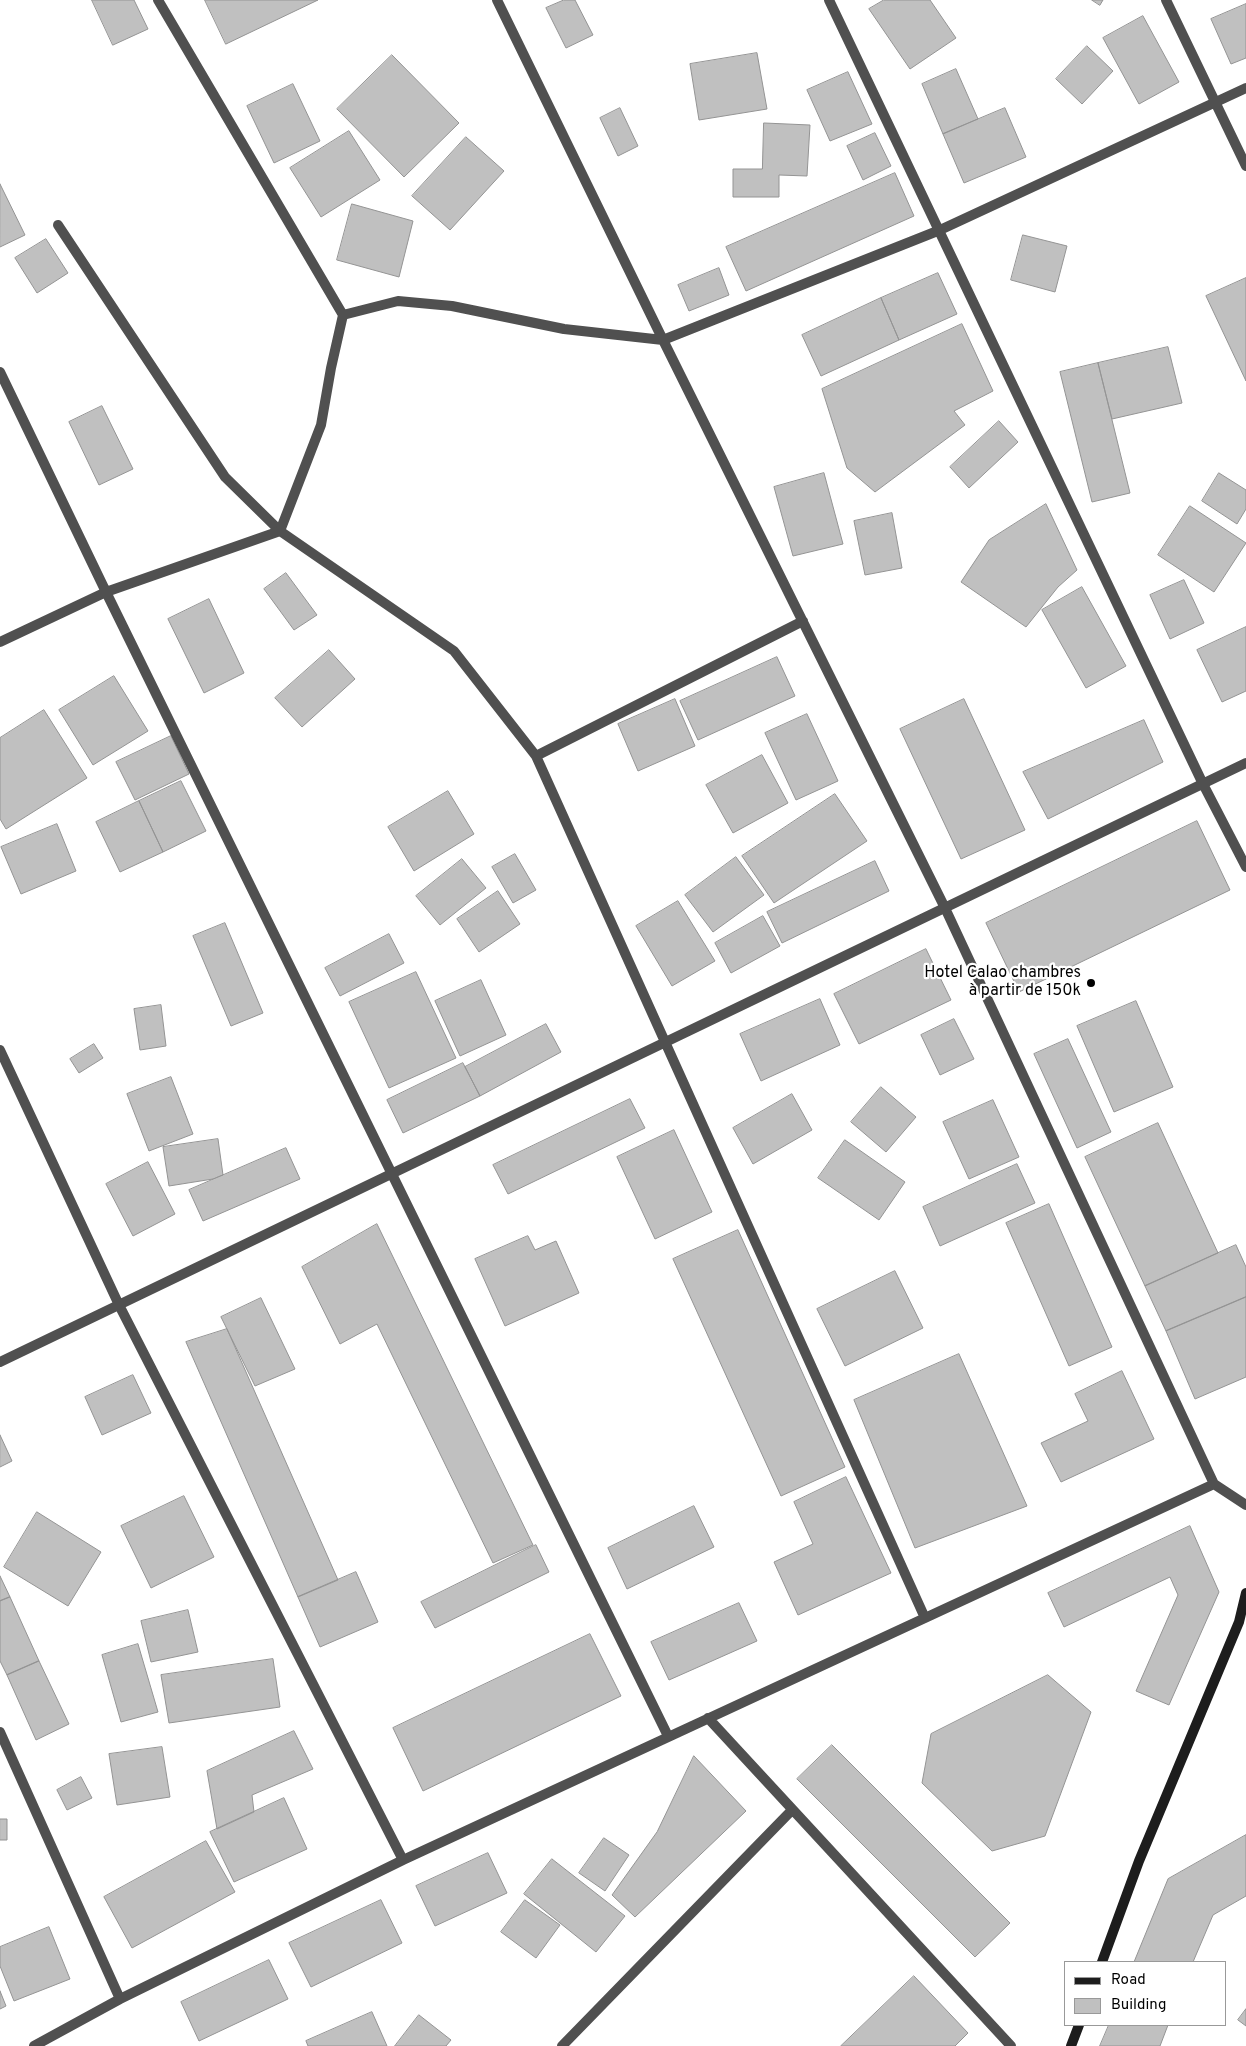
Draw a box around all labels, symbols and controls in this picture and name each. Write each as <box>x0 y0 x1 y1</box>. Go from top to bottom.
place label: Hotel Calao chambres à partir de 150k <box>924 964 1081 1002</box>
marker: Hotel Calao chambres à partir de 150k <box>1085 977 1097 989</box>
legend <box>1064 1961 1226 2026</box>
text: Road <box>1111 1971 1146 1990</box>
text: Building <box>1111 1996 1166 2015</box>

